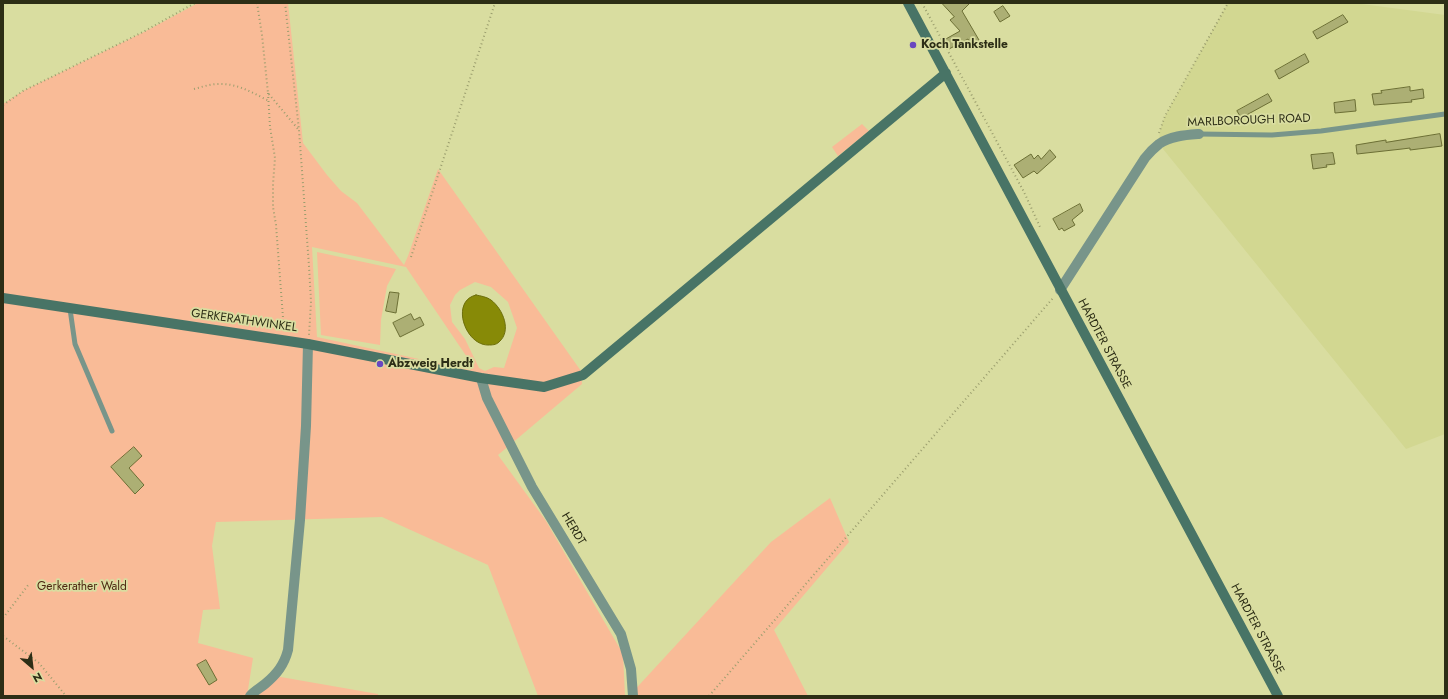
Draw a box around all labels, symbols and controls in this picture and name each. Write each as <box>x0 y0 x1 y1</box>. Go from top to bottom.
place label: Koch Tankstelle <box>921 38 1008 52</box>
marker: Koch Tankstelle <box>908 40 918 50</box>
street label: MARLBOROUGH ROAD <box>1187 112 1311 130</box>
street label: HARDTER STRASSE <box>1074 296 1134 392</box>
street label: GERKERATHWINKEL <box>190 306 298 336</box>
place label: Abzweig Herdt <box>388 357 473 371</box>
marker: Abzweig Herdt <box>375 359 385 369</box>
street label: HERDT <box>558 510 588 548</box>
park label: Gerkerather Wald <box>37 580 127 594</box>
street label: HARDTER STRASSE <box>1227 581 1287 677</box>
north arrow <box>12 647 52 687</box>
text: N <box>30 668 45 687</box>

